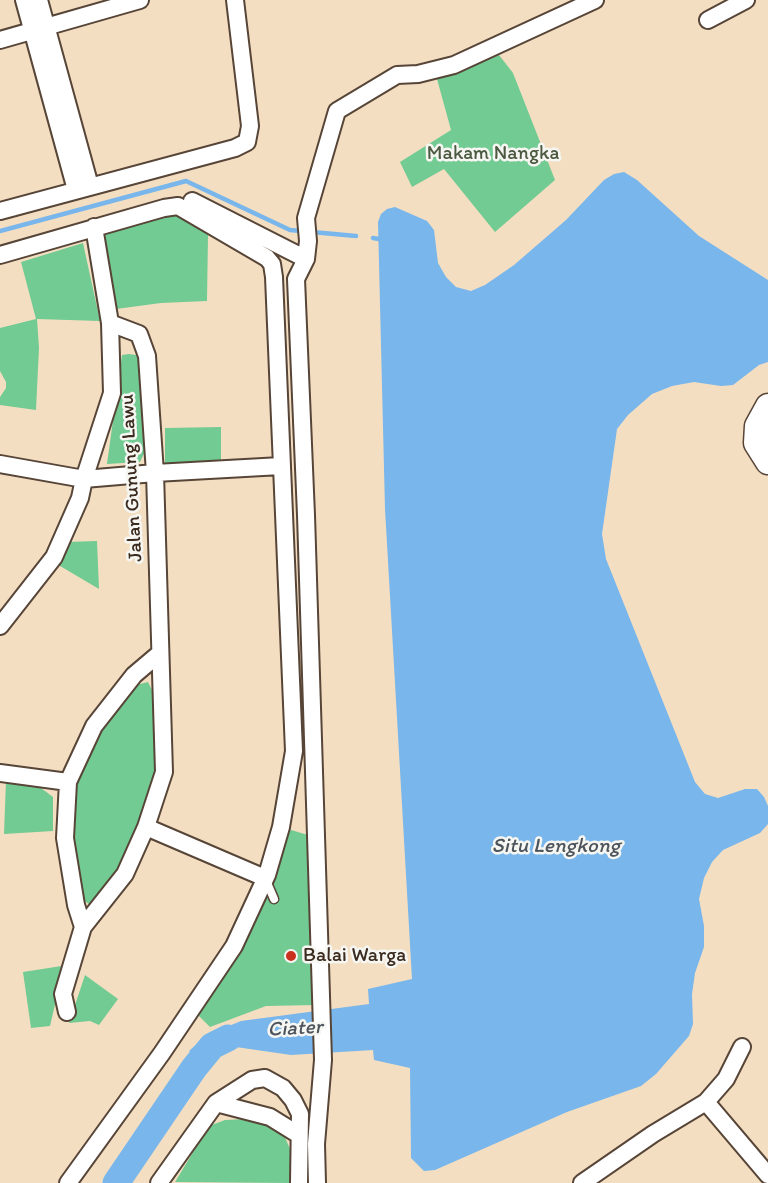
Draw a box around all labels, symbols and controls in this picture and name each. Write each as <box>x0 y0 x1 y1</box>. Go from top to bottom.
park label: Makam Nangka <box>427 142 559 166</box>
street label: Jalan Gunung Lawu <box>116 393 148 563</box>
water label: Situ Lengkong <box>492 834 620 860</box>
place label: Balai Warga <box>303 944 406 968</box>
marker: Balai Warga <box>284 949 298 963</box>
water label: Ciater <box>267 1015 323 1043</box>

